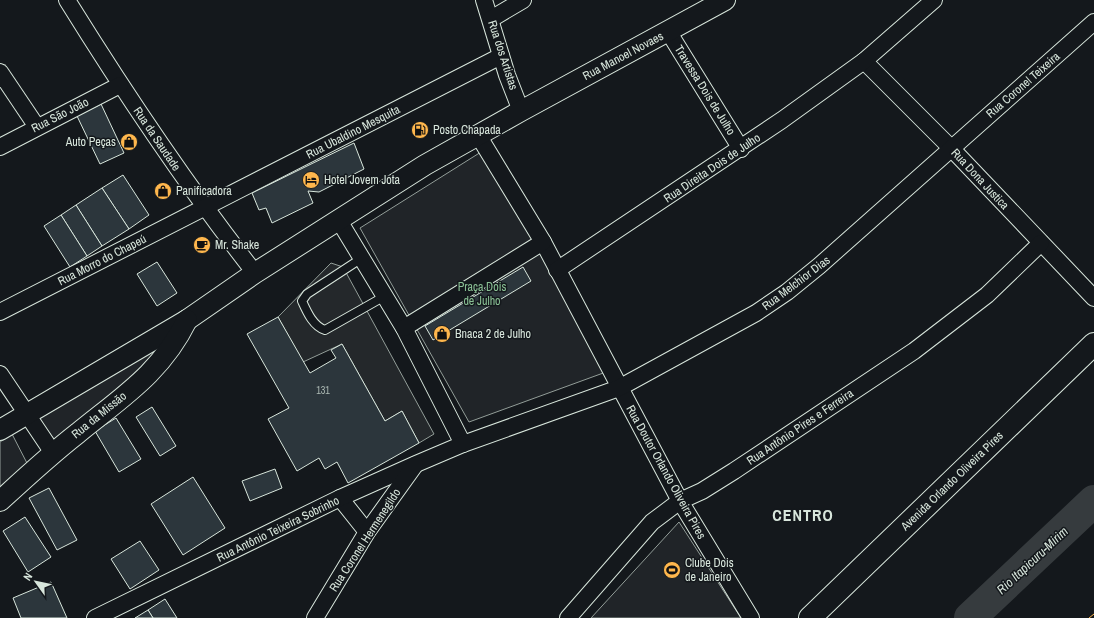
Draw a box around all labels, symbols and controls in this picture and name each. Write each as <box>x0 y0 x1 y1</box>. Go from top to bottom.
street label: Rua dos Artistas <box>484 18 522 92</box>
street label: Rua Manoel Novaes <box>580 28 666 84</box>
street label: Travessa Dois de Julho <box>671 42 739 138</box>
street label: Rua Coronel Teixeira <box>983 48 1064 121</box>
street label: Rua São João <box>29 94 91 136</box>
street label: Rua Ubaldino Mesquita <box>303 101 403 163</box>
street label: Rua da Saudade <box>130 104 184 174</box>
fuel station icon: Posto Chapada <box>410 120 430 140</box>
place label: Posto Chapada <box>433 122 501 138</box>
street label: Rua Direita Dois de Julho <box>661 130 763 206</box>
shop icon: Auto Peças <box>119 132 139 152</box>
place label: Auto Peças <box>65 134 116 150</box>
street label: Rua Dona Justica <box>947 145 1013 213</box>
hotel icon: Hotel Jovem Jota <box>301 170 321 190</box>
place label: Hotel Jovem Jota <box>324 172 401 188</box>
shop icon: Panificadora <box>153 181 173 201</box>
place label: Panificadora <box>176 183 232 199</box>
street label: Rua Morro do Chapeú <box>55 231 149 289</box>
cafe icon: Mr. Shake <box>192 235 212 255</box>
place label: Mr. Shake <box>215 237 259 253</box>
street label: Rua Melchior Dias <box>759 252 833 314</box>
park label: Praça Dois de Julho <box>458 279 506 309</box>
shop icon: Bnaca 2 de Julho <box>432 324 452 344</box>
place label: Bnaca 2 de Julho <box>455 326 531 342</box>
house number: 131 <box>316 384 330 397</box>
street label: Rua Antônio Pires e Ferreira <box>744 385 857 469</box>
street label: Rua da Missão <box>68 388 130 442</box>
street label: Rua Doutor Orlando Oliveira Pires <box>622 402 710 542</box>
street label: Avenida Orlando Oliveira Pires <box>897 428 1007 535</box>
street label: Rua Coronel Hermenegildo <box>326 485 404 595</box>
street label: Rua Antônio Teixeira Sobrinho <box>214 492 342 566</box>
district label: CENTRO <box>772 504 834 526</box>
water label: Rio Itapicuru-Mirim <box>993 523 1072 598</box>
place label: Clube Dois de Janeiro <box>685 555 734 585</box>
sports icon: Clube Dois de Janeiro <box>662 560 682 580</box>
north arrow <box>16 562 56 602</box>
text: N <box>20 570 35 583</box>

